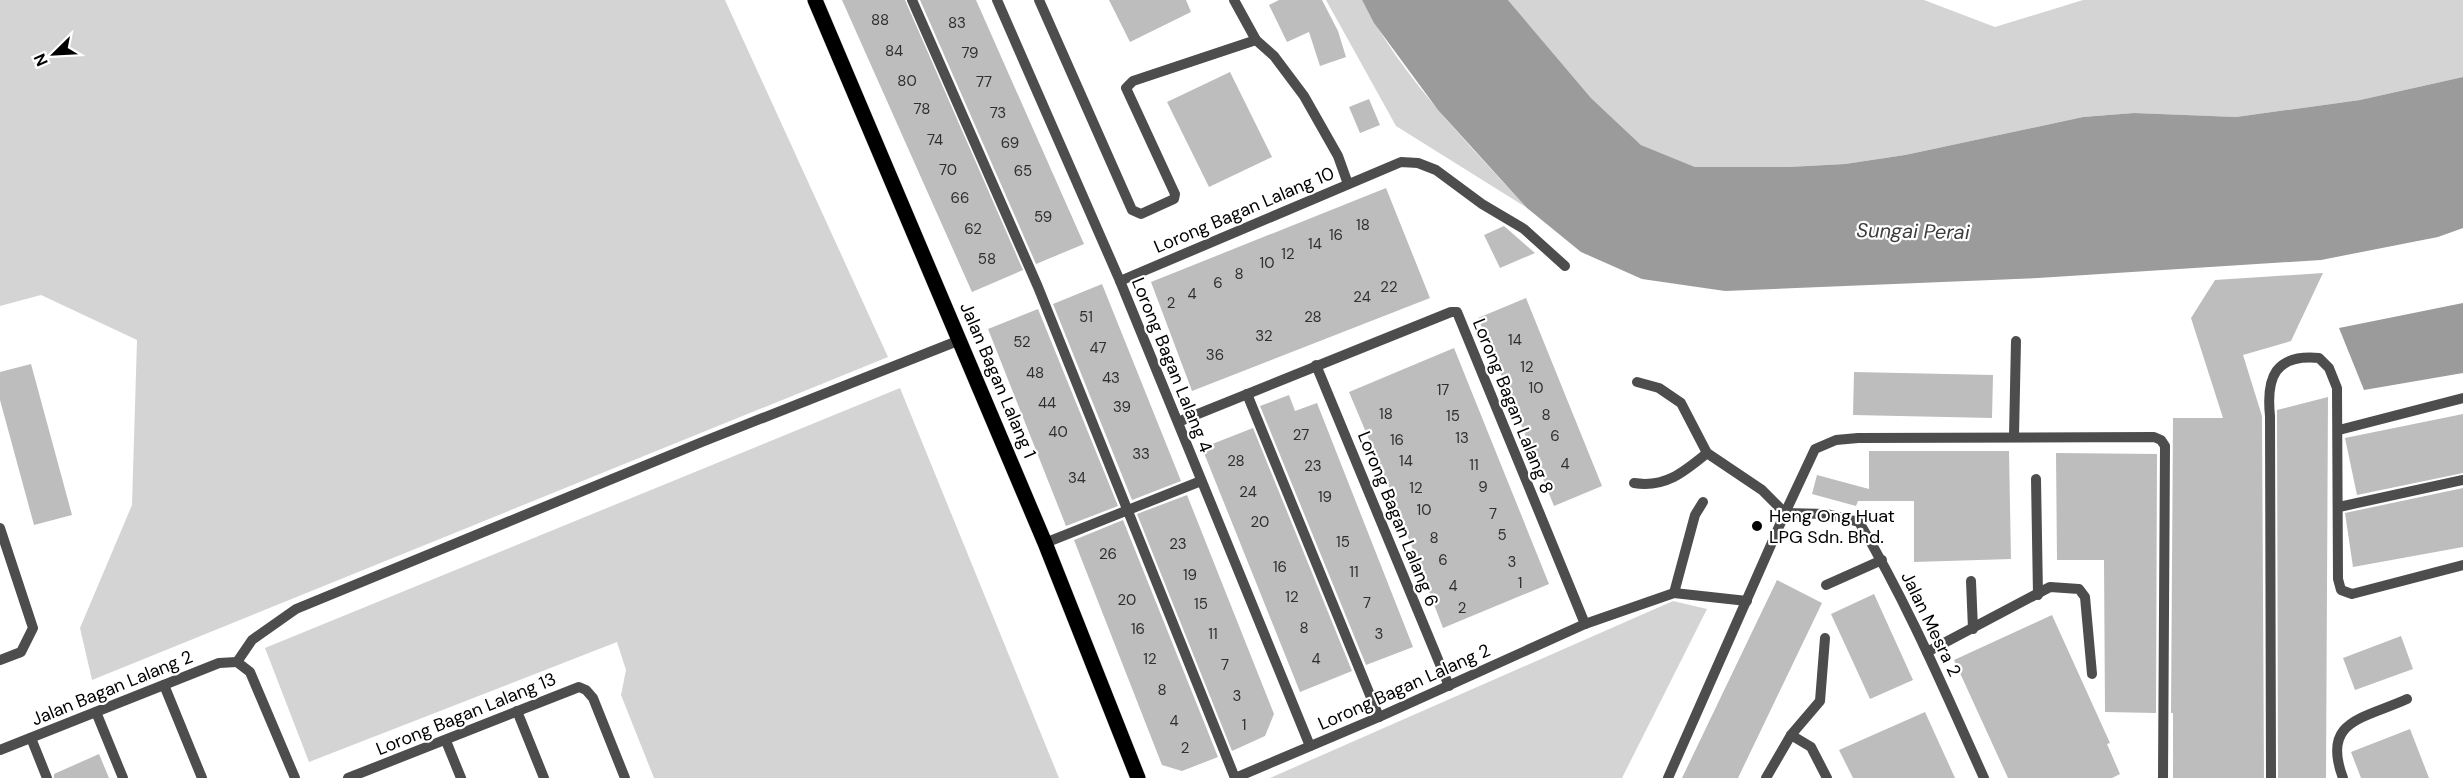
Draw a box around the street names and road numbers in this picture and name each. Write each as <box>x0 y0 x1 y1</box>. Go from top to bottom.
street label: Lorong Bagan Lalang 10 <box>1150 161 1338 259</box>
street label: Lorong Bagan Lalang 4 <box>1126 274 1218 456</box>
street label: Jalan Bagan Lalang 1 <box>954 298 1042 462</box>
street label: Lorong Bagan Lalang 8 <box>1468 315 1558 497</box>
street label: Lorong Bagan Lalang 6 <box>1353 428 1443 610</box>
street label: Jalan Mesra 2 <box>1895 568 1967 680</box>
street label: Lorong Bagan Lalang 2 <box>1314 638 1494 736</box>
street label: Jalan Bagan Lalang 2 <box>28 645 196 731</box>
street label: Lorong Bagan Lalang 13 <box>372 667 560 761</box>

